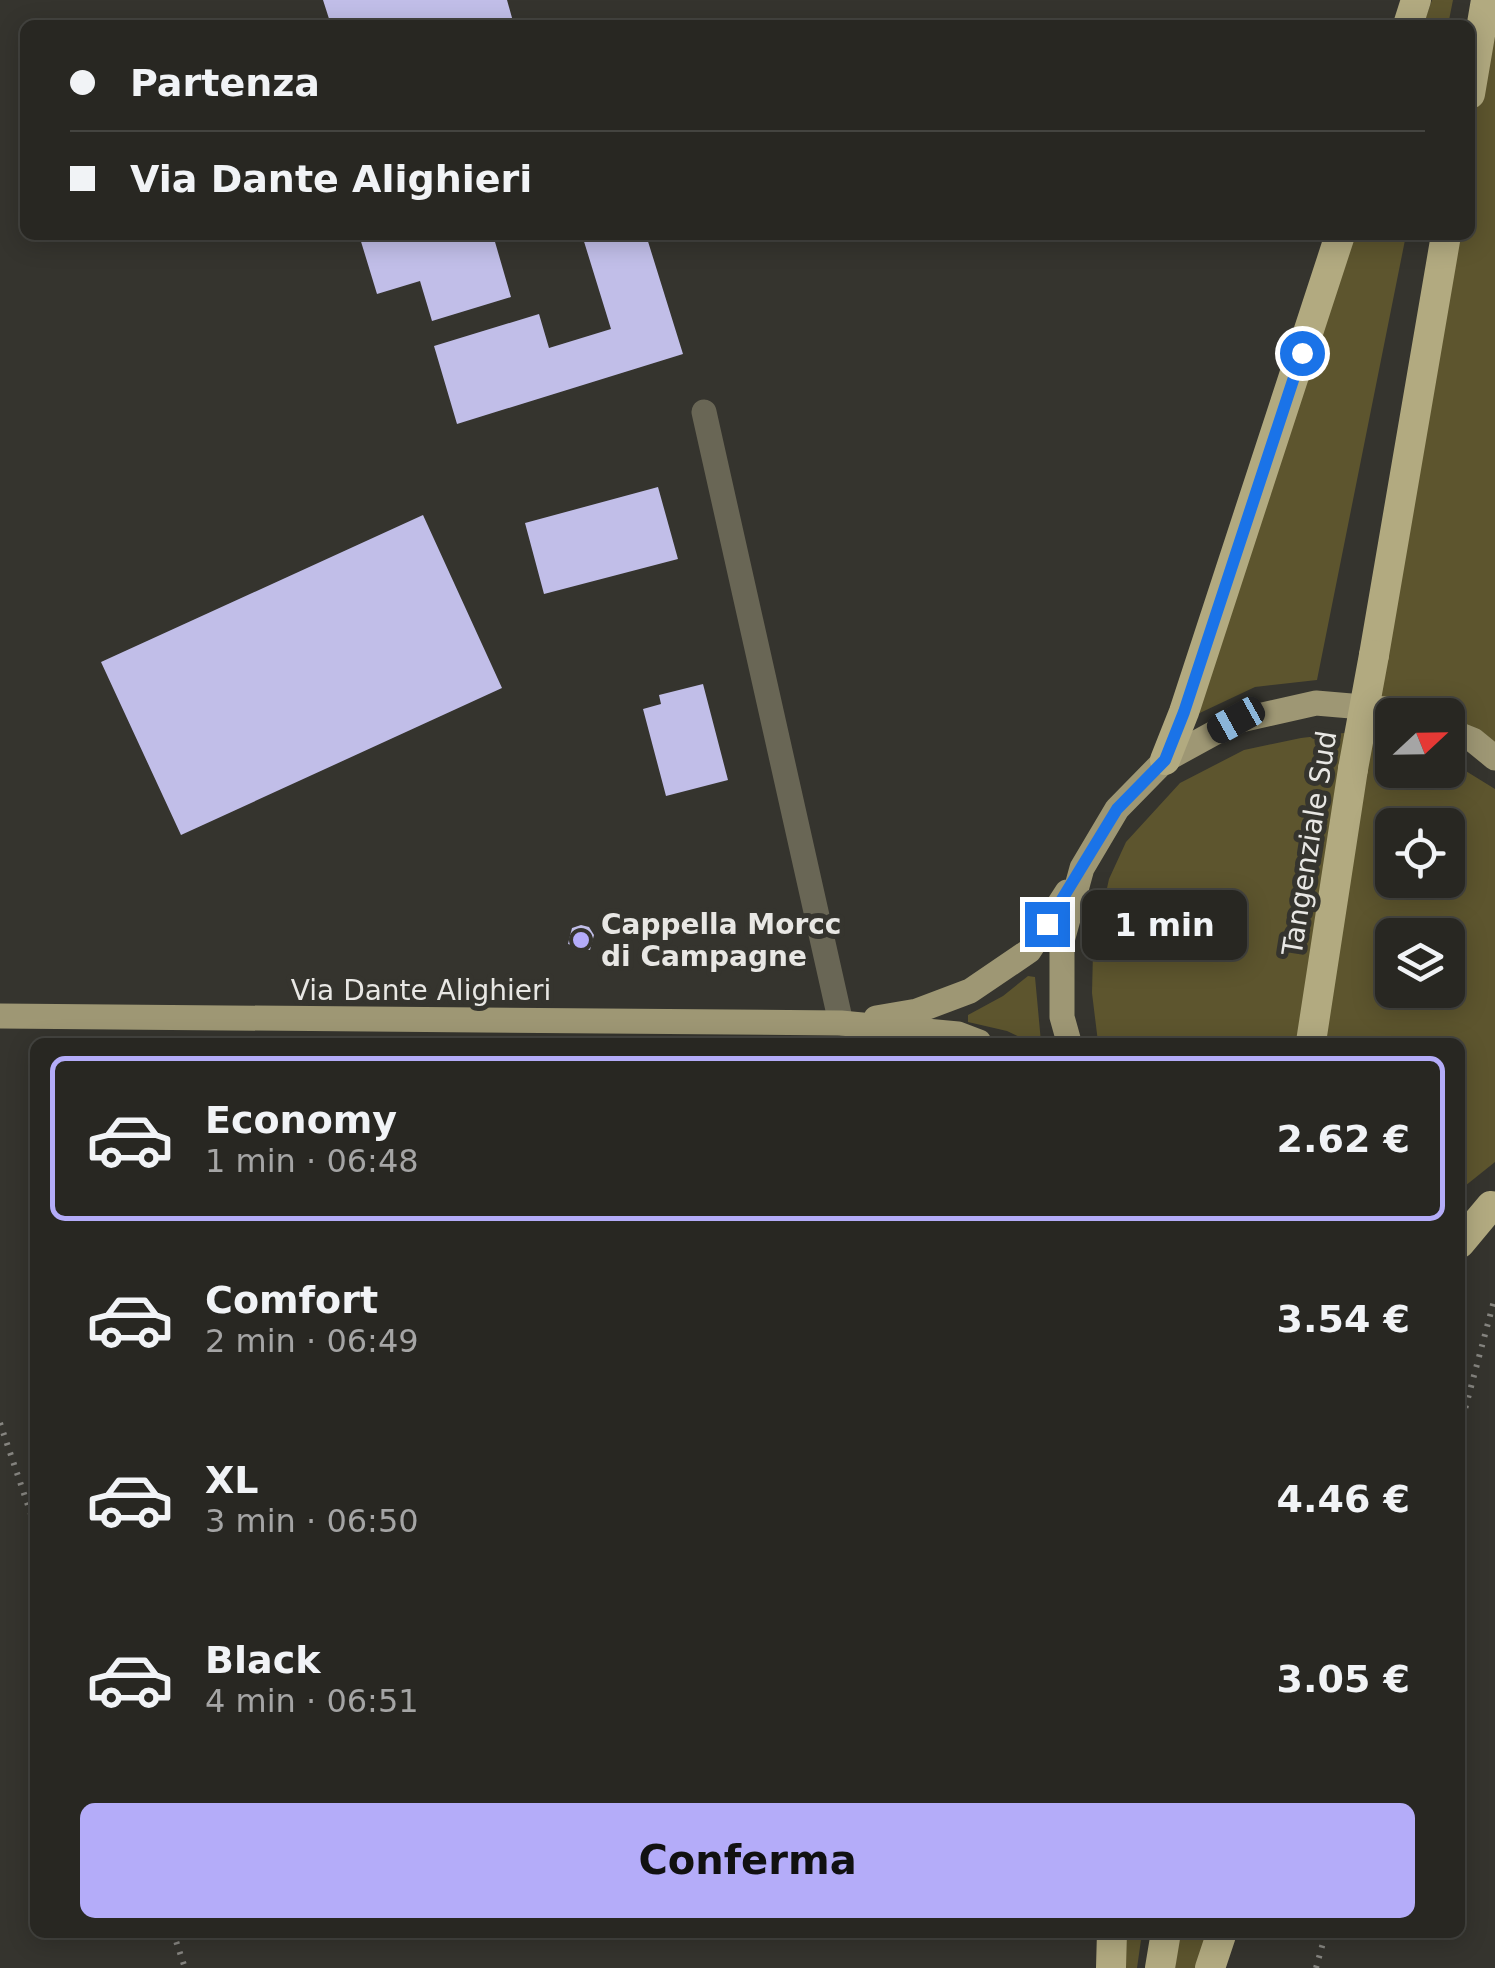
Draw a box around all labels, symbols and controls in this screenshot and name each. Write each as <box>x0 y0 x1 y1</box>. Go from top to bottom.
text: Partenza <box>130 61 320 105</box>
text: Via Dante Alighieri <box>130 157 532 201</box>
route start <box>1280 331 1325 376</box>
car <box>1202 692 1270 748</box>
north arrow <box>1375 698 1465 788</box>
map controls <box>1375 698 1465 1008</box>
street label: Tangenziale Sud <box>1275 728 1344 959</box>
button: locate <box>1375 808 1465 898</box>
callout: 1 min <box>1082 889 1247 959</box>
route end <box>1025 902 1070 947</box>
text: 1 min <box>1114 906 1215 944</box>
place label: Cappella Morcc di Campagne <box>601 908 841 973</box>
button: layers <box>1375 918 1465 1008</box>
marker: Cappella Morcc di Campagne <box>570 929 592 951</box>
street label: Via Dante Alighieri <box>291 974 551 1007</box>
icon: car <box>85 1094 175 1184</box>
text: Economy <box>205 1098 397 1142</box>
text: 2.62 € <box>1277 1117 1410 1161</box>
text: 1 min · 06:48 <box>205 1142 419 1180</box>
icon: car <box>85 1274 175 1364</box>
text: Comfort <box>205 1278 378 1322</box>
text: 3.54 € <box>1277 1297 1410 1341</box>
text: 2 min · 06:49 <box>205 1322 419 1360</box>
icon: car <box>85 1454 175 1544</box>
text: XL <box>205 1458 259 1502</box>
text: 4.46 € <box>1277 1477 1410 1521</box>
text: 3 min · 06:50 <box>205 1502 419 1540</box>
icon: car <box>85 1634 175 1724</box>
text: Black <box>205 1638 320 1682</box>
text: 3.05 € <box>1277 1657 1410 1701</box>
text: 4 min · 06:51 <box>205 1682 419 1720</box>
button: Conferma <box>80 1803 1415 1918</box>

